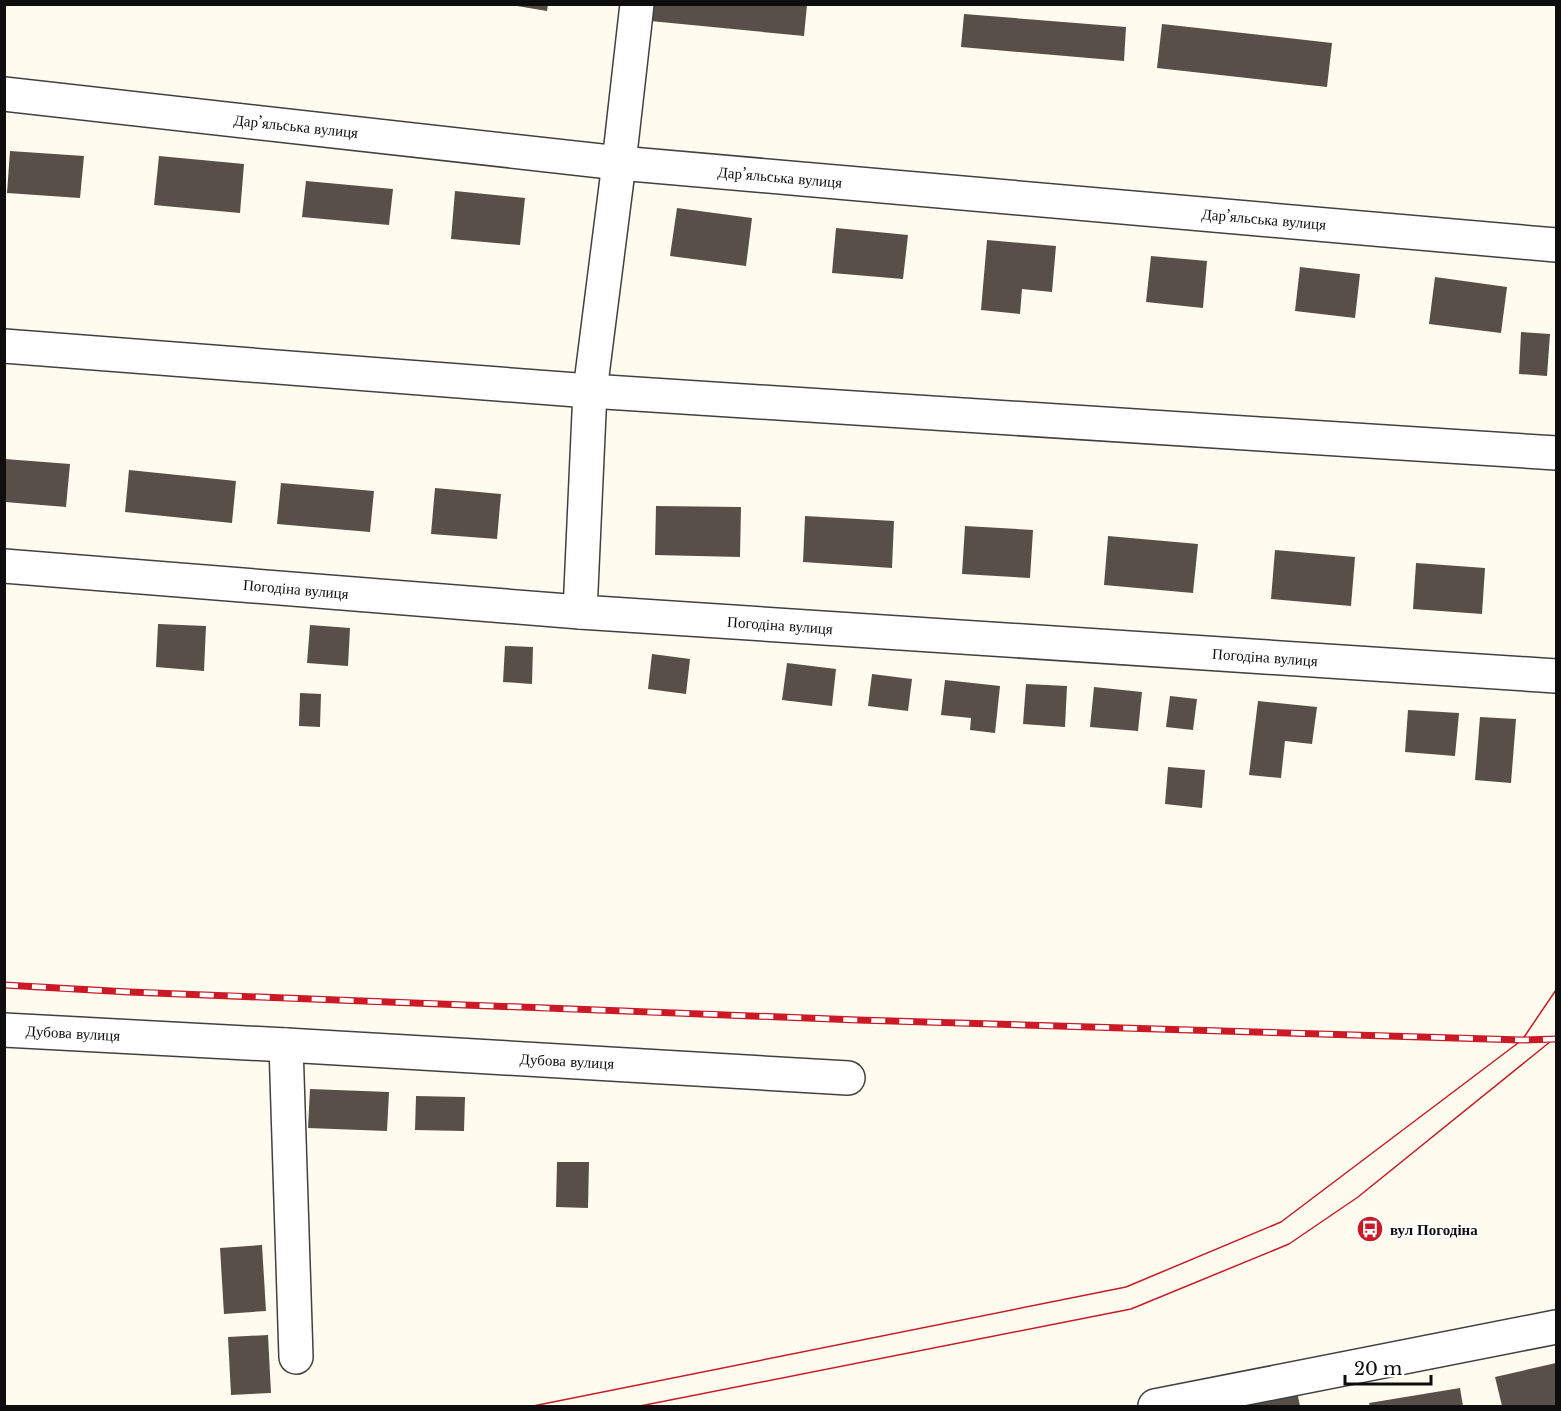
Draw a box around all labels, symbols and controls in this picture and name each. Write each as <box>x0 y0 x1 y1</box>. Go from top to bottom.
street label: Дар’яльська вулиця <box>233 110 359 142</box>
street label: Дар’яльська вулиця <box>717 162 843 192</box>
street label: Дар’яльська вулиця <box>1201 204 1327 234</box>
street label: Погодіна вулиця <box>242 575 350 603</box>
street label: Погодіна вулиця <box>727 612 834 638</box>
street label: Погодіна вулиця <box>1212 644 1319 670</box>
street label: Дубова вулиця <box>25 1021 121 1045</box>
street label: Дубова вулиця <box>519 1049 615 1073</box>
bus stop icon: вул Погодіна <box>1355 1214 1385 1244</box>
place label: вул Погодіна <box>1390 1220 1478 1239</box>
scale bar <box>1345 1348 1430 1386</box>
text: 20 m <box>1354 1358 1402 1380</box>

